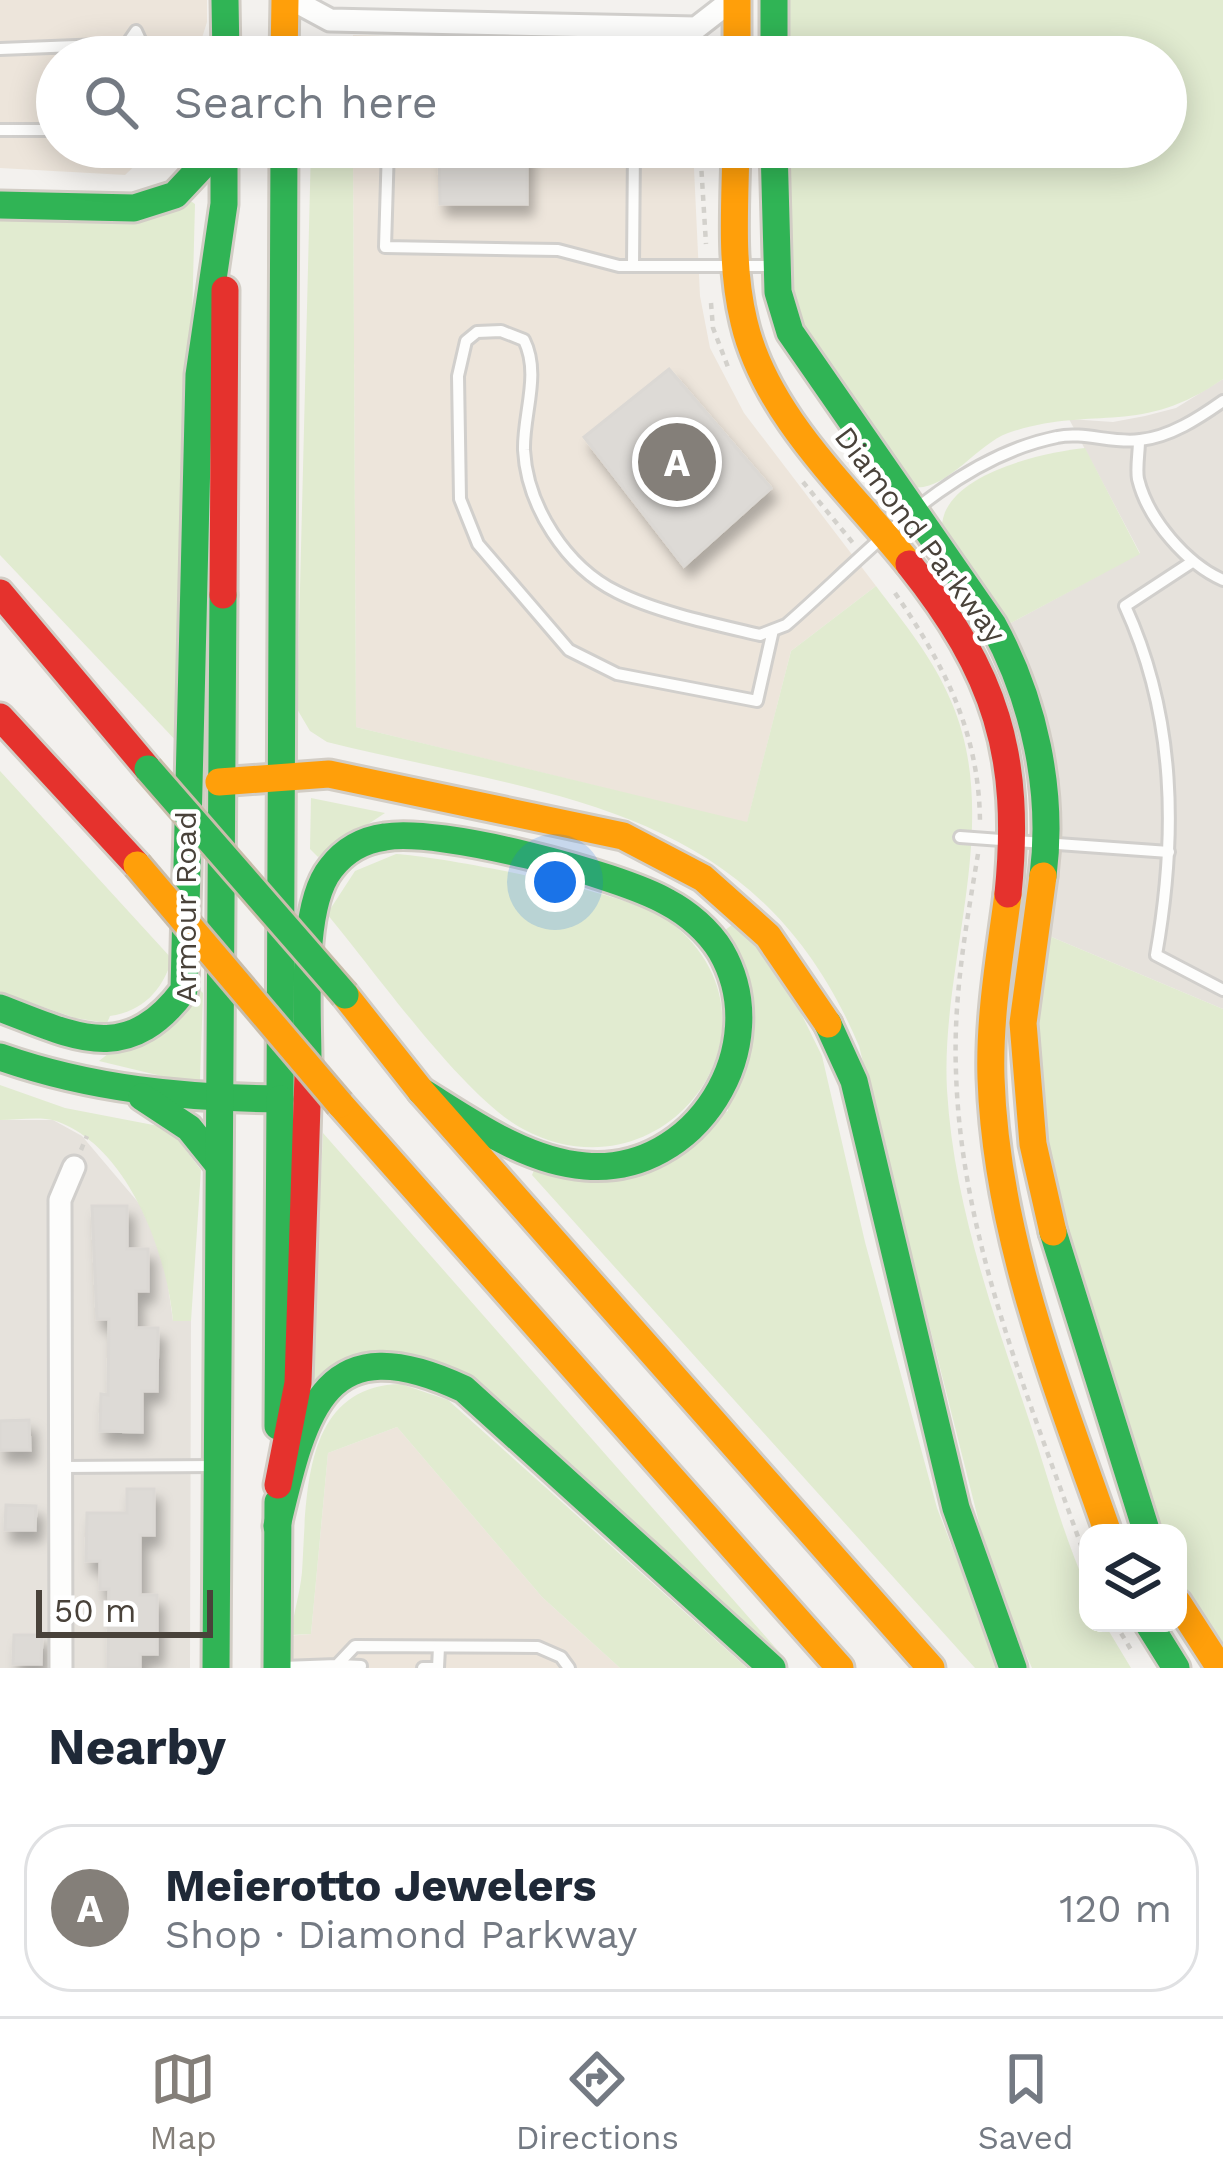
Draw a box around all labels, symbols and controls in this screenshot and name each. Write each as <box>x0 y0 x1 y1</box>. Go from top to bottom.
search box <box>36 36 1187 168</box>
icon: search <box>78 69 144 135</box>
text: Search here <box>174 76 438 129</box>
pin: A <box>638 417 716 507</box>
street label: Diamond Parkway <box>828 420 1013 650</box>
street label: Armour Road <box>168 811 203 1003</box>
your location <box>525 852 585 912</box>
map controls <box>1079 1524 1187 1632</box>
button: layers <box>1079 1524 1187 1632</box>
scale bar <box>36 1584 213 1637</box>
text: 50 m <box>54 1591 136 1630</box>
text: Nearby <box>48 1717 226 1776</box>
text: Meierotto Jewelers <box>165 1859 596 1912</box>
text: A <box>77 1886 103 1931</box>
text: 120 m <box>1059 1886 1172 1931</box>
text: Shop · Diamond Parkway <box>165 1912 637 1957</box>
tab: Map <box>149 2046 217 2157</box>
tab: Directions <box>516 2046 679 2157</box>
tab: Saved <box>978 2046 1074 2157</box>

